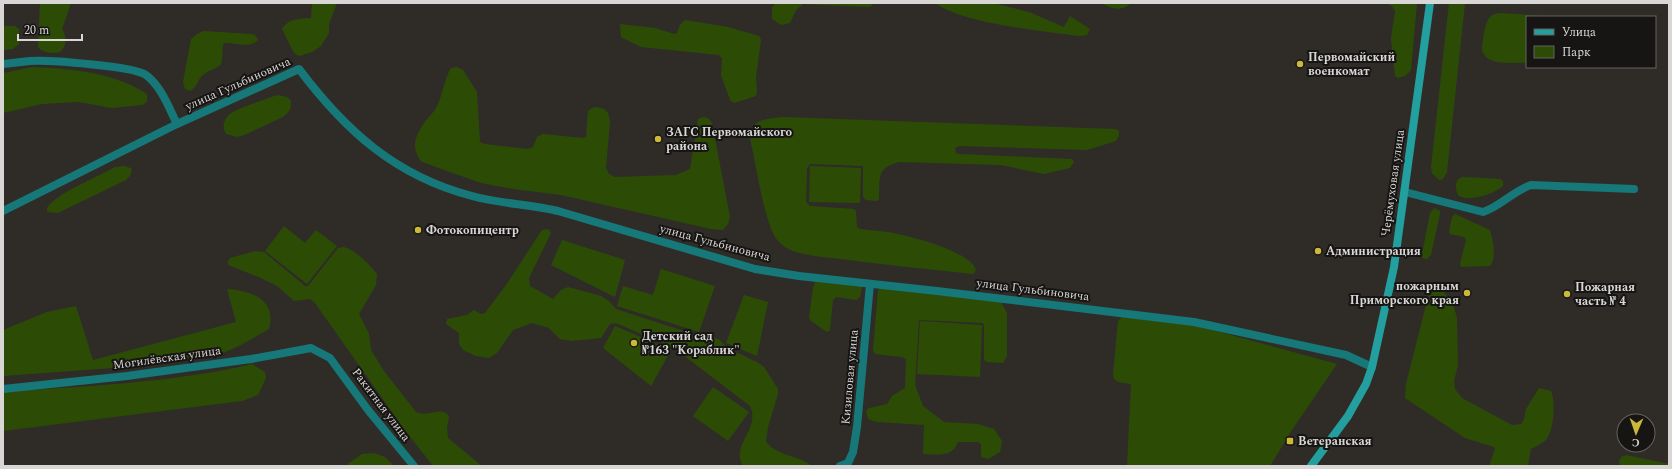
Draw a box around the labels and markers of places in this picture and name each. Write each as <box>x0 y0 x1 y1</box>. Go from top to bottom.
place label: Первомайский военкомат <box>1308 48 1395 81</box>
marker: Первомайский военкомат <box>1295 59 1305 69</box>
place label: ЗАГС Первомайского района <box>666 123 793 156</box>
marker: ЗАГС Первомайского района <box>653 134 663 144</box>
place label: Фотокопицентр <box>426 221 519 240</box>
marker: Фотокопицентр <box>413 225 423 235</box>
place label: Администрация <box>1326 242 1421 261</box>
marker: Администрация <box>1313 246 1323 256</box>
place label: пожарным Приморского края <box>1350 277 1459 310</box>
place label: Пожарная часть № 4 <box>1575 278 1635 311</box>
marker: пожарным Приморского края <box>1462 288 1472 298</box>
marker: Пожарная часть № 4 <box>1562 289 1572 299</box>
place label: Детский сад №163 "Кораблик" <box>642 327 740 360</box>
marker: Детский сад №163 "Кораблик" <box>629 338 639 348</box>
place label: Ветеранская <box>1298 432 1372 451</box>
marker: Ветеранская <box>1285 436 1295 446</box>

